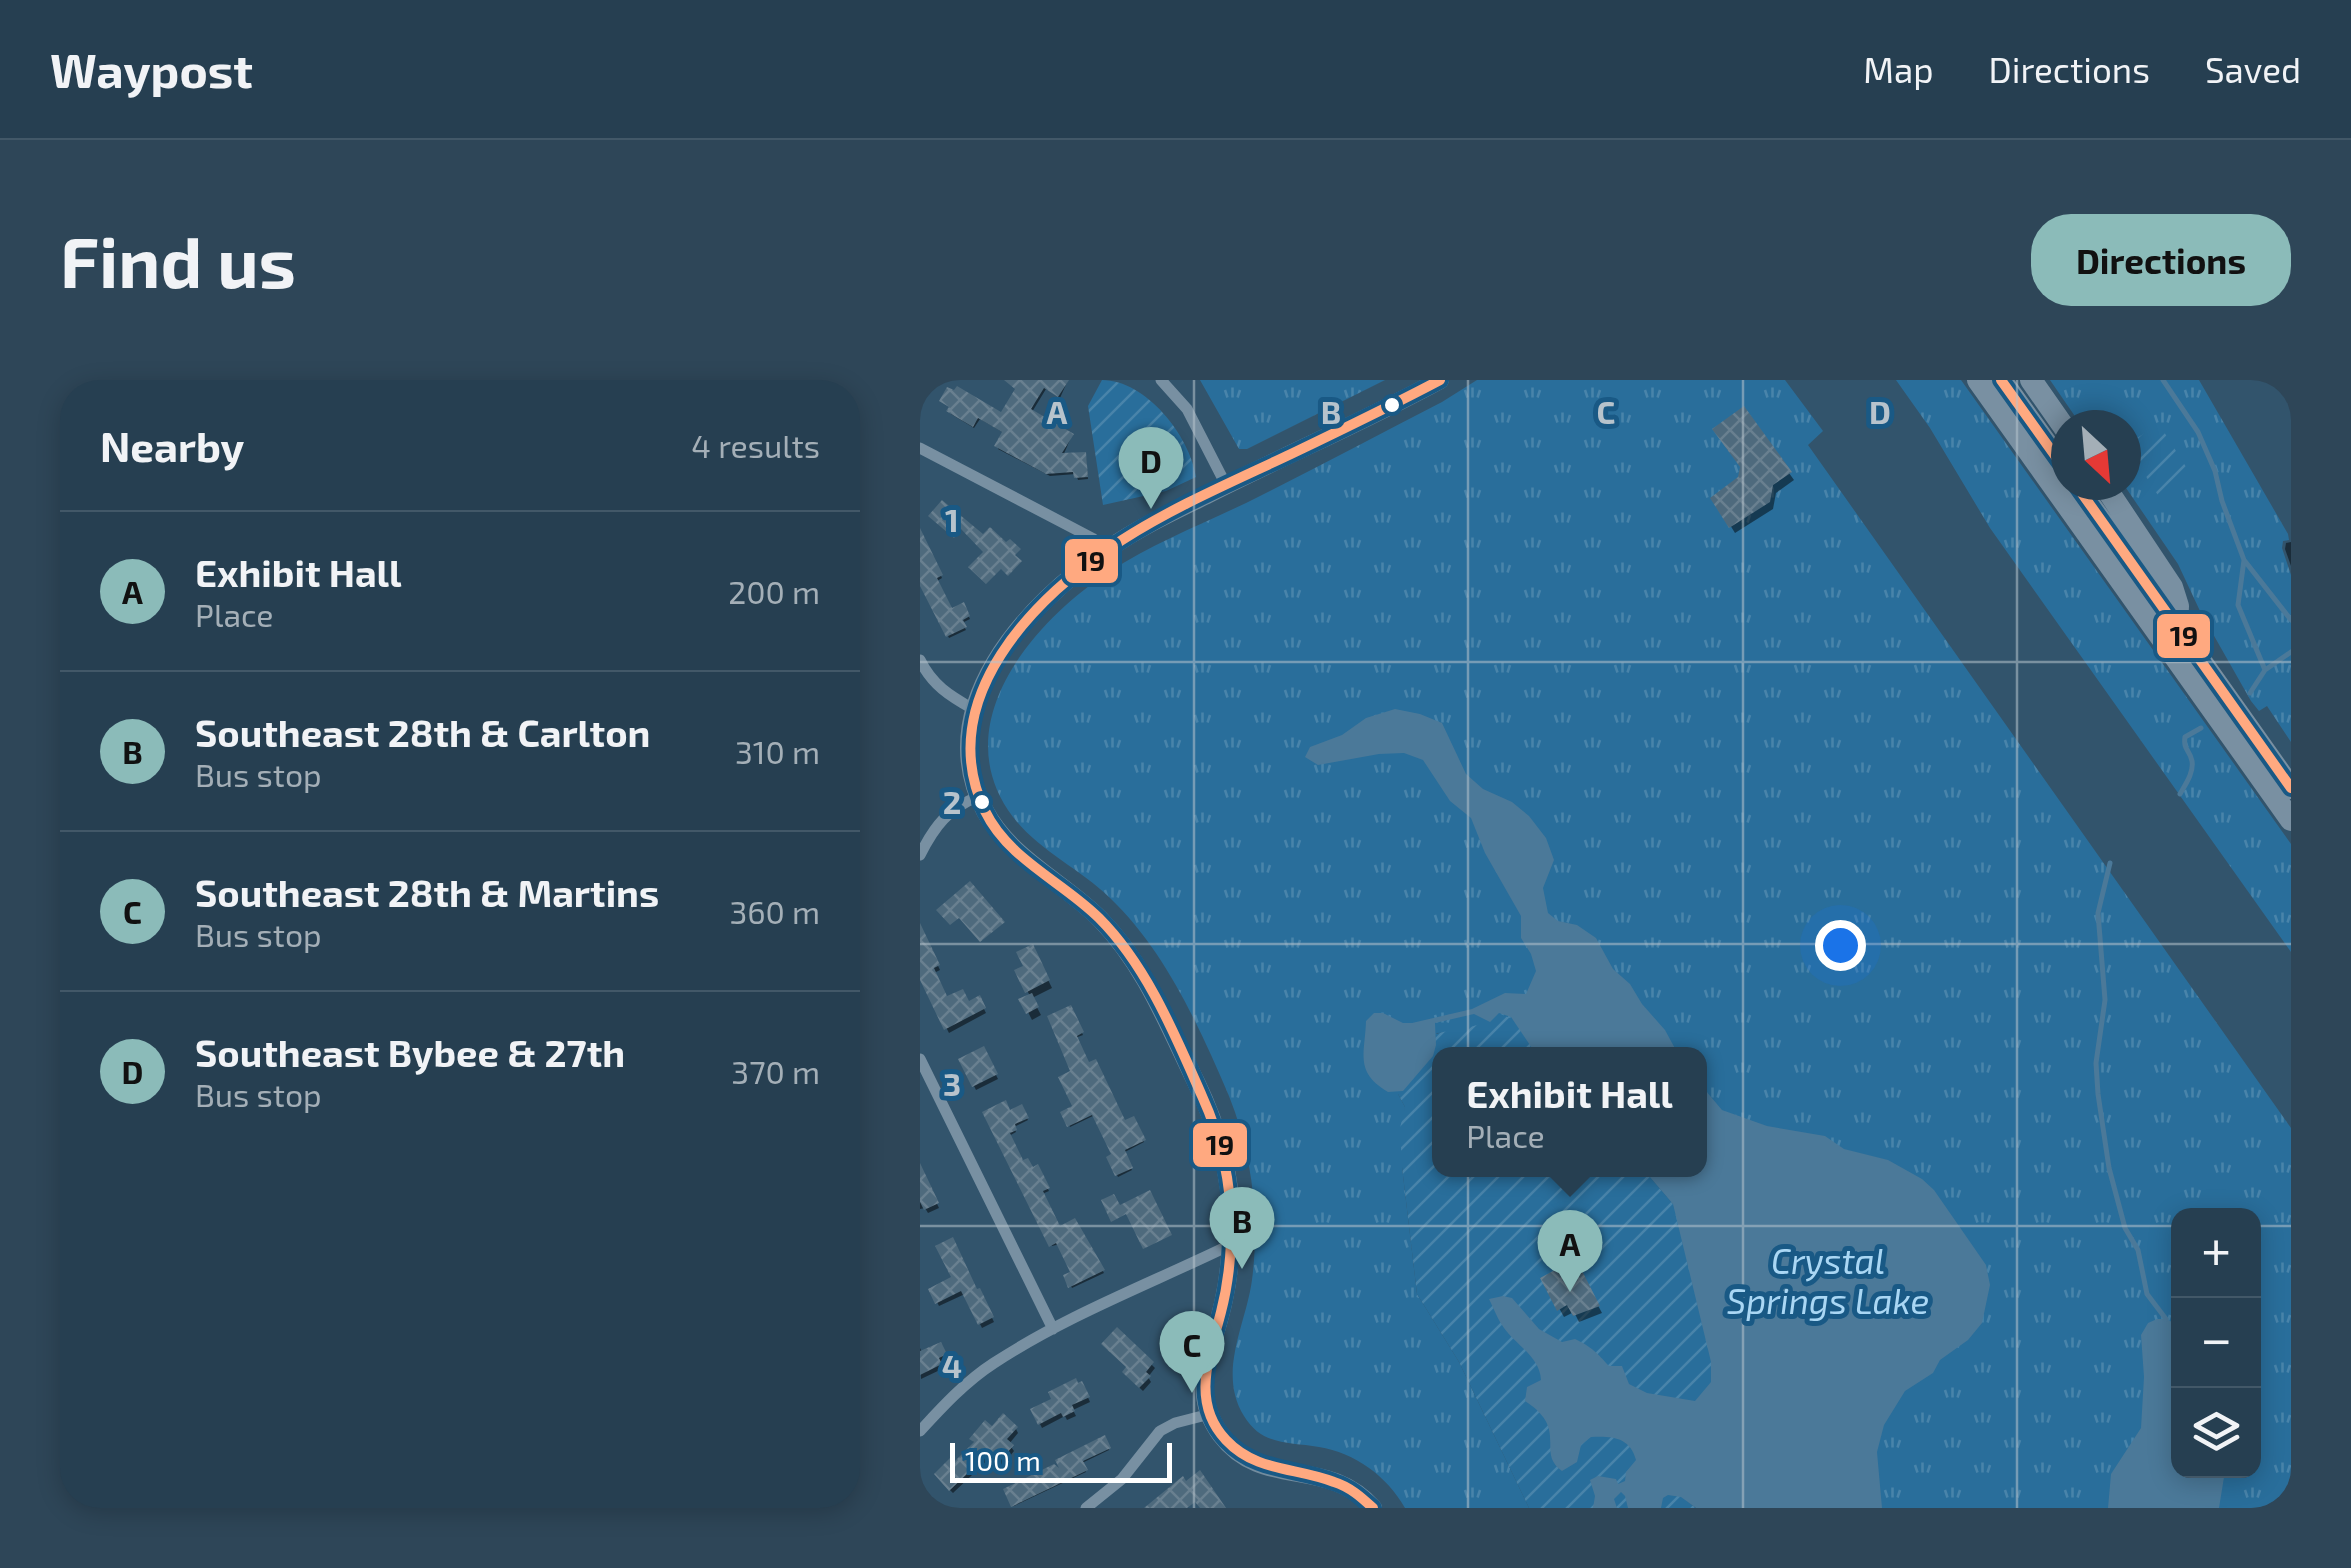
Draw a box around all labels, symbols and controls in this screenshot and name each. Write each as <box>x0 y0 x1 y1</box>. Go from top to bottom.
text: Waypost <box>50 40 253 98</box>
text: Map <box>1863 48 1934 90</box>
text: Directions <box>1989 48 2150 90</box>
text: Saved <box>2205 48 2301 90</box>
button: Directions <box>2031 214 2291 306</box>
text: Find us <box>60 218 296 302</box>
text: A <box>1047 392 1068 430</box>
text: B <box>1321 392 1341 430</box>
text: C <box>1597 392 1615 430</box>
text: D <box>1869 392 1891 430</box>
unlabelled marker <box>1382 395 1402 415</box>
north arrow <box>2051 410 2141 500</box>
text: Nearby <box>100 420 244 470</box>
text: 4 results <box>691 426 820 464</box>
pin: D <box>1118 426 1184 509</box>
text: 1 <box>945 500 959 538</box>
line badge: 19 <box>1063 537 1120 585</box>
text: 19 <box>1077 543 1105 577</box>
text: Exhibit Hall <box>195 549 402 595</box>
text: A <box>122 572 143 610</box>
text: 200 m <box>728 572 820 610</box>
text: Place <box>195 595 274 633</box>
line badge: 19 <box>2155 612 2212 660</box>
text: 19 <box>2170 618 2198 652</box>
text: Southeast 28th & Carlton <box>195 709 650 755</box>
text: B <box>122 732 143 770</box>
text: 310 m <box>735 732 820 770</box>
text: Bus stop <box>195 755 322 793</box>
text: 2 <box>943 782 961 820</box>
unlabelled marker <box>972 792 992 812</box>
text: Southeast 28th & Martins <box>195 869 659 915</box>
text: C <box>123 892 142 930</box>
text: 360 m <box>729 892 820 930</box>
text: Bus stop <box>195 915 322 953</box>
your location <box>1815 920 1866 971</box>
text: Southeast Bybee & 27th <box>195 1029 625 1075</box>
popup <box>1432 1047 1707 1177</box>
text: D <box>122 1052 143 1090</box>
text: 370 m <box>731 1052 820 1090</box>
text: 3 <box>943 1064 961 1102</box>
text: Exhibit Hall <box>1466 1070 1673 1116</box>
text: Bus stop <box>195 1075 322 1113</box>
text: Place <box>1466 1116 1545 1154</box>
line badge: 19 <box>1191 1121 1249 1169</box>
text: 19 <box>1206 1127 1234 1161</box>
pin: B <box>1210 1186 1274 1269</box>
map controls <box>2171 1208 2261 1478</box>
button: + <box>2171 1208 2261 1298</box>
pin: A <box>1538 1210 1602 1292</box>
water label: Crystal Springs Lake <box>1727 1239 1929 1321</box>
button: − <box>2171 1298 2261 1388</box>
pin: C <box>1160 1310 1224 1393</box>
text: 4 <box>942 1346 962 1384</box>
button: layers <box>2171 1388 2261 1478</box>
scale bar <box>950 1438 1172 1482</box>
text: 100 m <box>965 1443 1041 1477</box>

